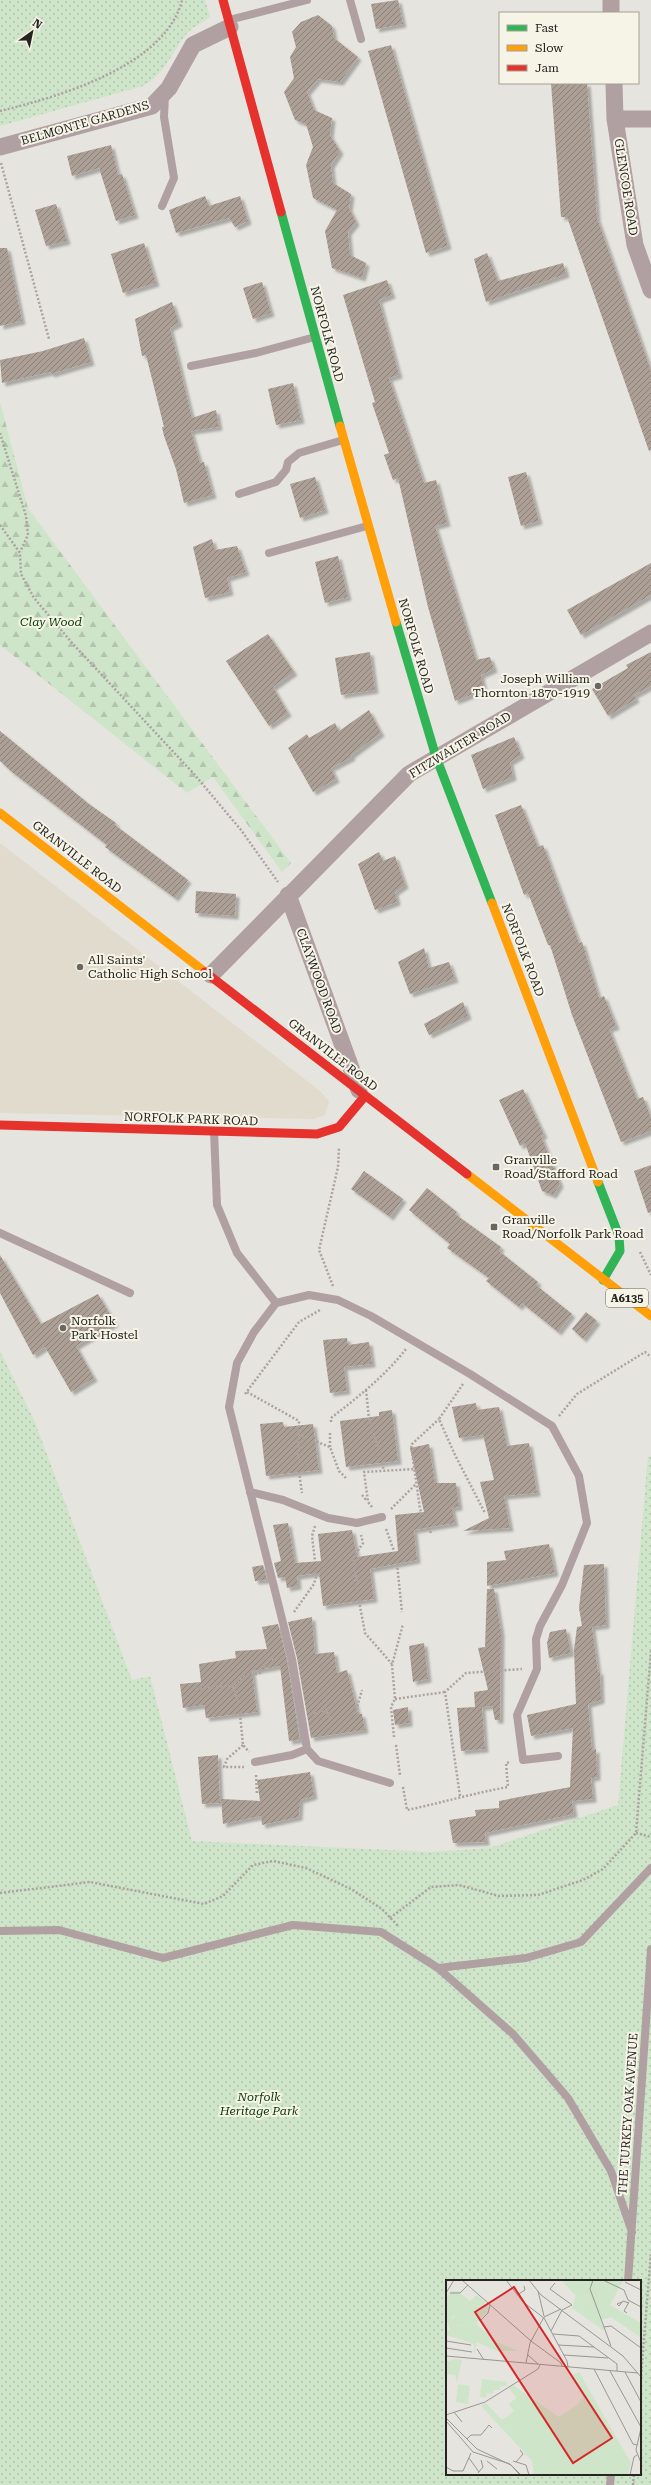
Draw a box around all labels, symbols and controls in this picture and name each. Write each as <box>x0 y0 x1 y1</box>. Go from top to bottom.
north arrow <box>12 12 52 52</box>
legend <box>499 12 639 84</box>
text: N <box>30 16 45 32</box>
text: Fast <box>535 21 559 35</box>
text: Slow <box>535 41 563 55</box>
text: Jam <box>535 61 559 75</box>
street label: BELMONTE GARDENS <box>19 98 151 148</box>
street label: GLENCOE ROAD <box>611 137 641 237</box>
street label: NORFOLK ROAD <box>307 285 347 383</box>
street label: NORFOLK ROAD <box>396 597 436 695</box>
park label: Clay Wood <box>20 615 82 629</box>
place label: Joseph William Thornton 1870-1919 <box>473 672 590 700</box>
marker: Joseph William Thornton 1870-1919 <box>593 681 603 691</box>
street label: FITZWALTER ROAD <box>406 709 514 781</box>
street label: GRANVILLE ROAD <box>30 818 124 896</box>
street label: NORFOLK ROAD <box>499 901 547 999</box>
street label: CLAYWOOD ROAD <box>293 926 345 1036</box>
place label: All Saints' Catholic High School <box>88 953 212 981</box>
marker: All Saints' Catholic High School <box>75 962 85 972</box>
street label: GRANVILLE ROAD <box>286 1016 380 1094</box>
street label: NORFOLK PARK ROAD <box>124 1110 258 1128</box>
place label: Granville Road/Stafford Road <box>504 1153 618 1181</box>
marker: Granville Road/Stafford Road <box>491 1162 501 1172</box>
place label: Granville Road/Norfolk Park Road <box>502 1213 644 1241</box>
marker: Granville Road/Norfolk Park Road <box>489 1222 499 1232</box>
road number: A6135 <box>606 1289 648 1307</box>
place label: Norfolk Park Hostel <box>71 1314 138 1342</box>
marker: Norfolk Park Hostel <box>58 1323 68 1333</box>
street label: THE TURKEY OAK AVENUE <box>615 2032 641 2196</box>
park label: Norfolk Heritage Park <box>219 2090 299 2118</box>
inset map <box>446 2280 641 2475</box>

